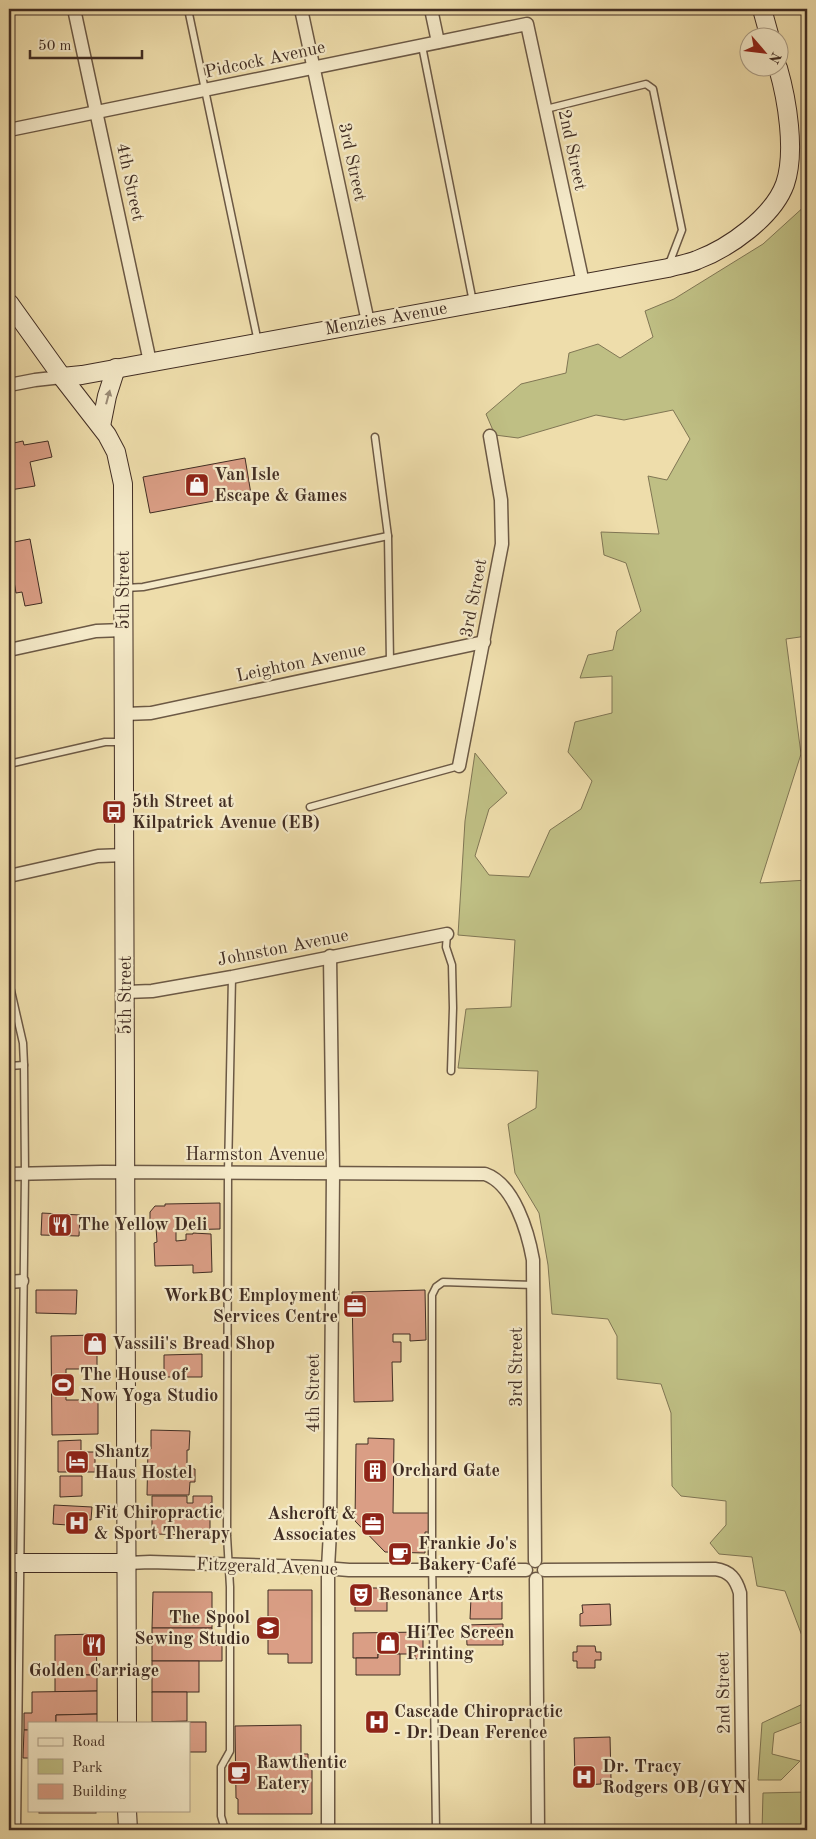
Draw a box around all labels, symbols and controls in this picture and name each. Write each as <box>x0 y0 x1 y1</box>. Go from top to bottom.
scale bar <box>30 28 142 60</box>
north arrow <box>738 28 788 78</box>
street label: Pidcock Avenue <box>203 38 327 82</box>
text: 50 m <box>38 39 72 54</box>
text: N <box>766 50 783 66</box>
street label: 2nd Street <box>555 108 589 192</box>
street label: 3rd Street <box>335 121 369 203</box>
street label: 4th Street <box>113 141 147 223</box>
street label: Menzies Avenue <box>323 299 449 339</box>
one-way arrow <box>104 389 112 404</box>
place label: Van Isle Escape & Games <box>214 466 347 505</box>
shop icon: Van Isle Escape & Games <box>184 472 210 498</box>
street label: 5th Street <box>115 550 133 630</box>
street label: 3rd Street <box>458 557 490 639</box>
street label: Leighton Avenue <box>235 640 367 686</box>
place label: 5th Street at Kilpatrick Avenue (EB) <box>132 793 320 832</box>
bus stop icon: 5th Street at Kilpatrick Avenue (EB) <box>101 799 127 825</box>
street label: Johnston Avenue <box>216 926 350 970</box>
street label: 5th Street <box>117 955 135 1035</box>
street label: Harmston Avenue <box>185 1146 325 1164</box>
restaurant icon: The Yellow Deli <box>47 1212 73 1238</box>
place label: The Yellow Deli <box>78 1216 207 1234</box>
place label: WorkBC Employment Services Centre <box>164 1287 338 1326</box>
office icon: WorkBC Employment Services Centre <box>342 1293 368 1319</box>
street label: 3rd Street <box>508 1327 526 1407</box>
shop icon: Vassili's Bread Shop <box>82 1331 108 1357</box>
place label: Vassili's Bread Shop <box>112 1335 275 1353</box>
street label: 4th Street <box>305 1353 323 1433</box>
place label: The House of Now Yoga Studio <box>80 1366 218 1405</box>
sports icon: The House of Now Yoga Studio <box>50 1372 76 1398</box>
place label: Shantz Haus Hostel <box>94 1443 193 1482</box>
hotel icon: Shantz Haus Hostel <box>64 1449 90 1475</box>
building icon: Orchard Gate <box>362 1458 388 1484</box>
place label: Orchard Gate <box>392 1462 500 1480</box>
place label: Fit Chiropractic & Sport Therapy <box>94 1504 230 1543</box>
place label: Ashcroft & Associates <box>267 1505 356 1544</box>
hospital icon: Fit Chiropractic & Sport Therapy <box>64 1510 90 1536</box>
office icon: Ashcroft & Associates <box>360 1511 386 1537</box>
place label: Frankie Jo's Bakery Café <box>418 1535 517 1574</box>
cafe icon: Frankie Jo's Bakery Café <box>387 1541 413 1567</box>
street label: Fitzgerald Avenue <box>196 1556 338 1578</box>
theatre icon: Resonance Arts <box>348 1582 374 1608</box>
place label: Resonance Arts <box>378 1586 504 1604</box>
place label: The Spool Sewing Studio <box>134 1609 250 1648</box>
school or university icon: The Spool Sewing Studio <box>255 1615 281 1641</box>
place label: HiTec Screen Printing <box>406 1624 514 1663</box>
shop icon: HiTec Screen Printing <box>375 1630 401 1656</box>
restaurant icon: Golden Carriage <box>81 1632 107 1658</box>
street label: 2nd Street <box>714 1652 734 1734</box>
place label: Golden Carriage <box>29 1662 159 1680</box>
place label: Cascade Chiropractic - Dr. Dean Ference <box>394 1703 563 1742</box>
hospital icon: Cascade Chiropractic - Dr. Dean Ference <box>364 1709 390 1735</box>
legend <box>28 1722 190 1812</box>
text: Road <box>72 1735 106 1750</box>
place label: Rawthentic Eatery <box>256 1754 347 1793</box>
place label: Dr. Tracy Rodgers OB/GYN <box>602 1758 747 1797</box>
cafe icon: Rawthentic Eatery <box>226 1760 252 1786</box>
text: Park <box>72 1761 103 1776</box>
hospital icon: Dr. Tracy Rodgers OB/GYN <box>571 1764 597 1790</box>
text: Building <box>72 1785 127 1800</box>

